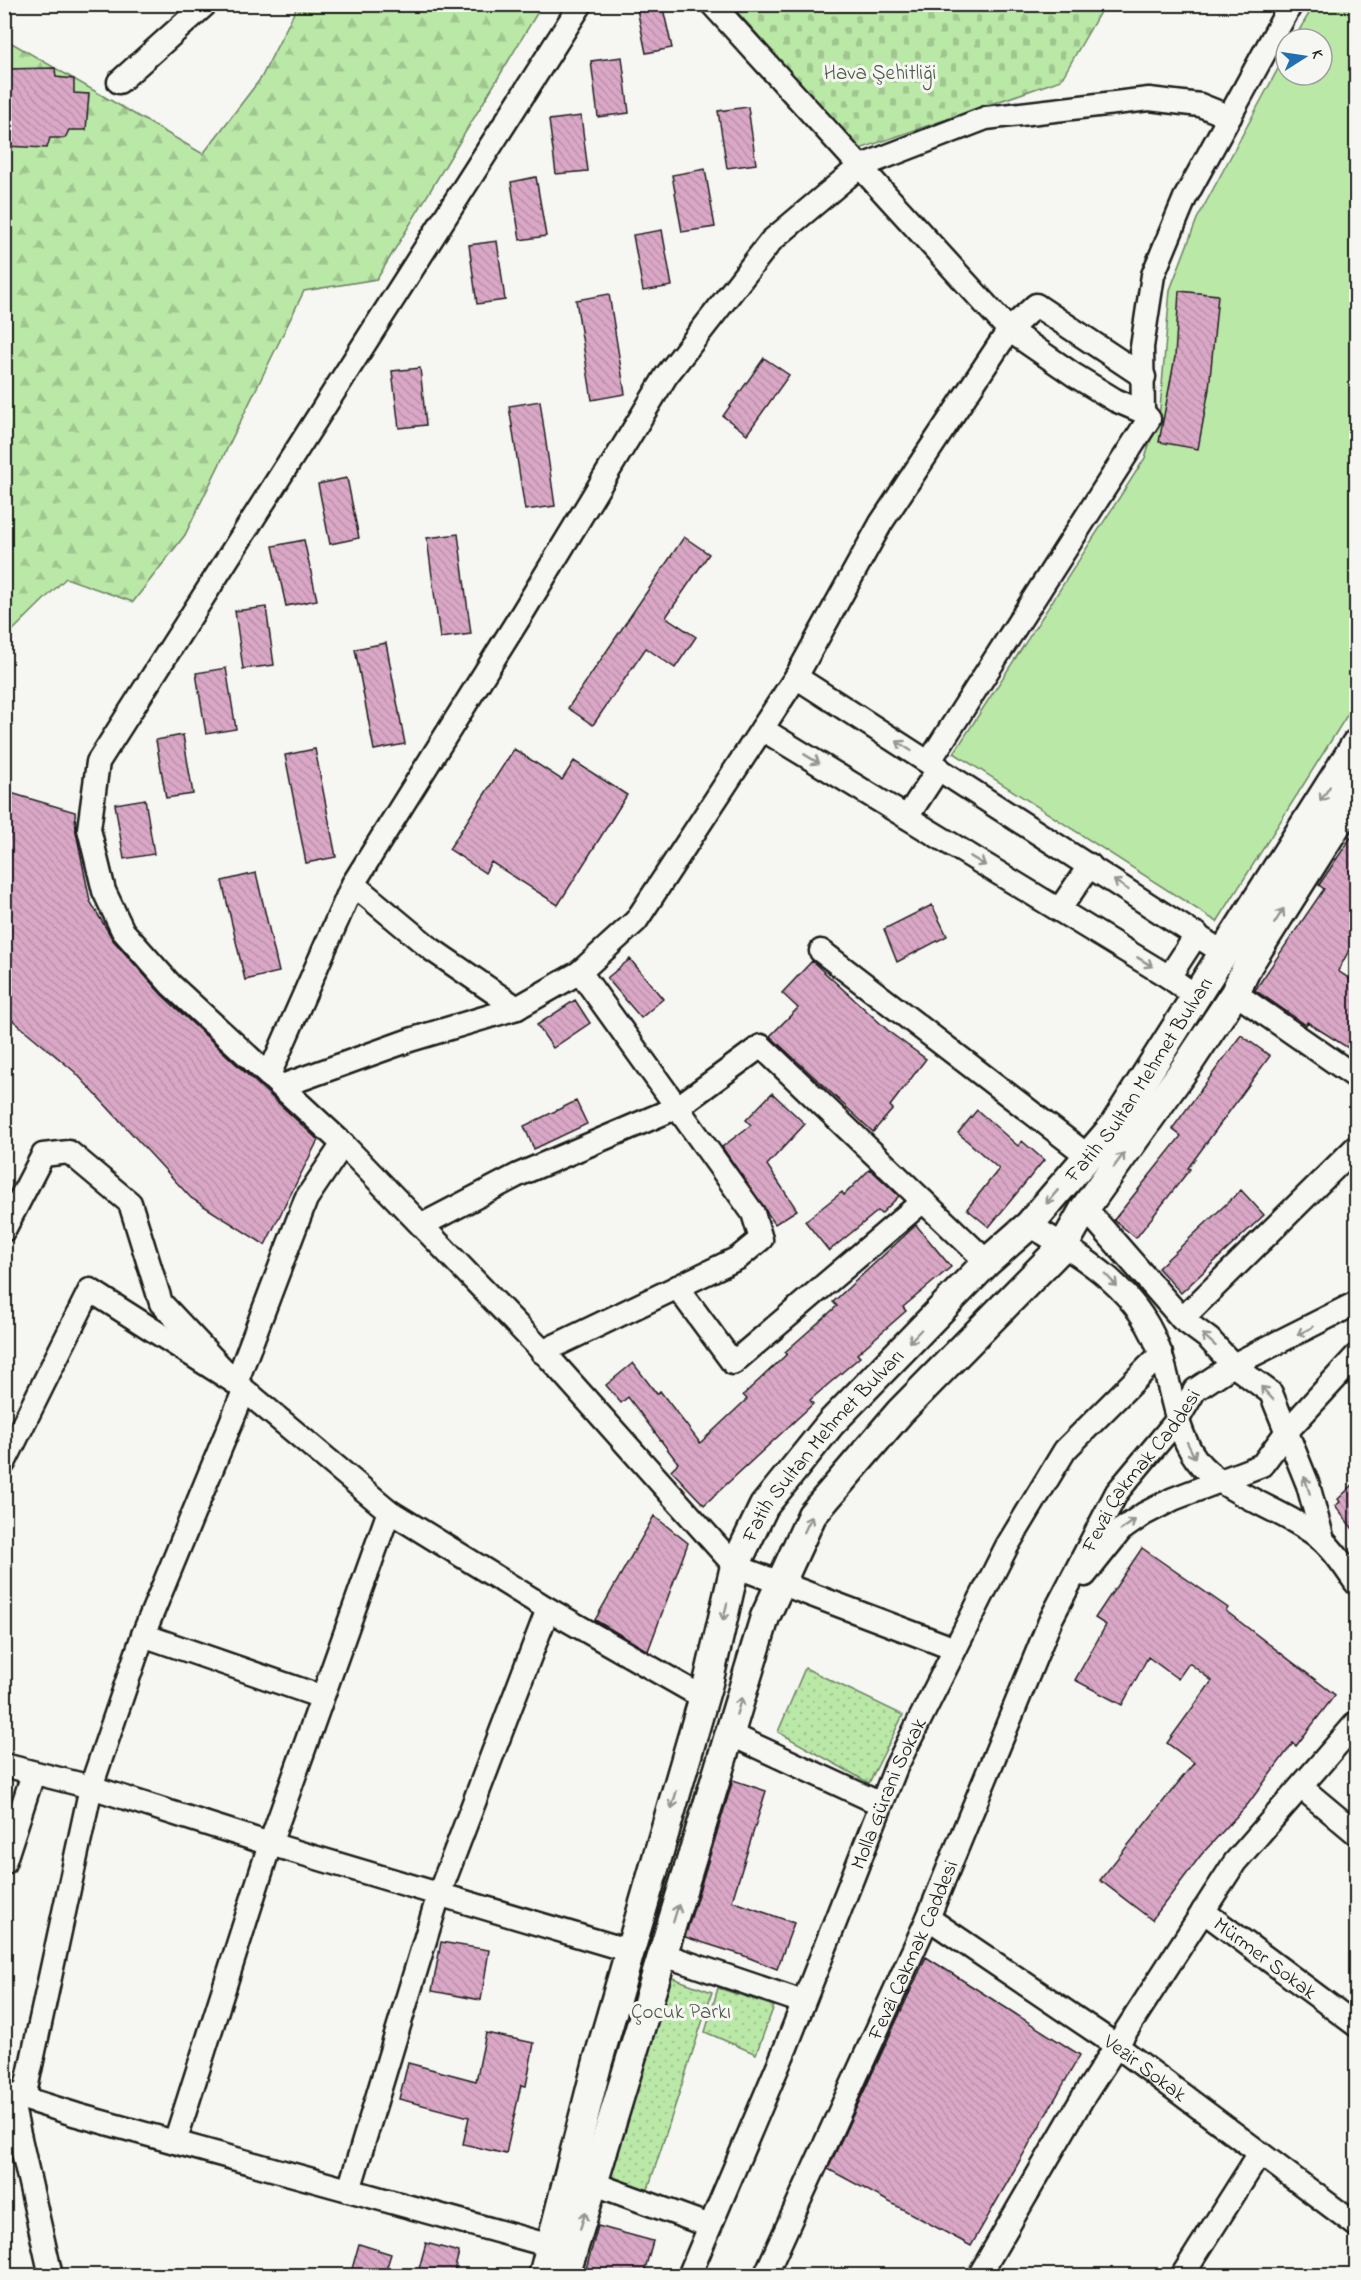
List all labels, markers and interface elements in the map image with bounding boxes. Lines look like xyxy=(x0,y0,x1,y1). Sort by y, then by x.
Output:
north arrow xyxy=(1274,27,1334,87)
text: K xyxy=(1304,48,1330,62)
park label: Hava Şehitliği xyxy=(824,59,936,91)
one-way arrow xyxy=(896,739,913,751)
one-way arrow xyxy=(803,754,820,766)
one-way arrow xyxy=(1319,785,1331,802)
one-way arrow xyxy=(969,855,986,867)
one-way arrow xyxy=(1113,879,1130,891)
one-way arrow xyxy=(1274,908,1286,925)
one-way arrow xyxy=(1136,957,1153,969)
street label: Fatih Sultan Mehmet Bulvarı xyxy=(1058,972,1221,1190)
one-way arrow xyxy=(1113,1153,1125,1169)
one-way arrow xyxy=(1046,1189,1059,1205)
one-way arrow xyxy=(1104,1272,1118,1287)
one-way arrow xyxy=(1297,1325,1314,1337)
one-way arrow xyxy=(908,1328,923,1343)
one-way arrow xyxy=(1202,1333,1217,1347)
street label: Fatih Sultan Mehmet Bulvarı xyxy=(735,1343,912,1549)
street label: Fevzi Çakmak Caddesi xyxy=(1075,1384,1209,1559)
one-way arrow xyxy=(1260,1385,1274,1400)
one-way arrow xyxy=(1186,1440,1197,1458)
one-way arrow xyxy=(1301,1476,1312,1495)
one-way arrow xyxy=(803,1516,815,1534)
one-way arrow xyxy=(1120,1519,1136,1531)
one-way arrow xyxy=(718,1602,730,1621)
one-way arrow xyxy=(734,1697,745,1716)
street label: Molla Gürani Sokak xyxy=(844,1712,936,1875)
one-way arrow xyxy=(668,1790,679,1809)
street label: Fevzi Çakmak Caddesi xyxy=(861,1856,967,2046)
one-way arrow xyxy=(671,1904,682,1923)
street label: Mürmer Sokak xyxy=(1206,1911,1323,2008)
park label: Çocuk Parkı xyxy=(631,1998,731,2028)
street label: Vezir Sokak xyxy=(1096,2027,1193,2111)
one-way arrow xyxy=(579,2211,590,2230)

